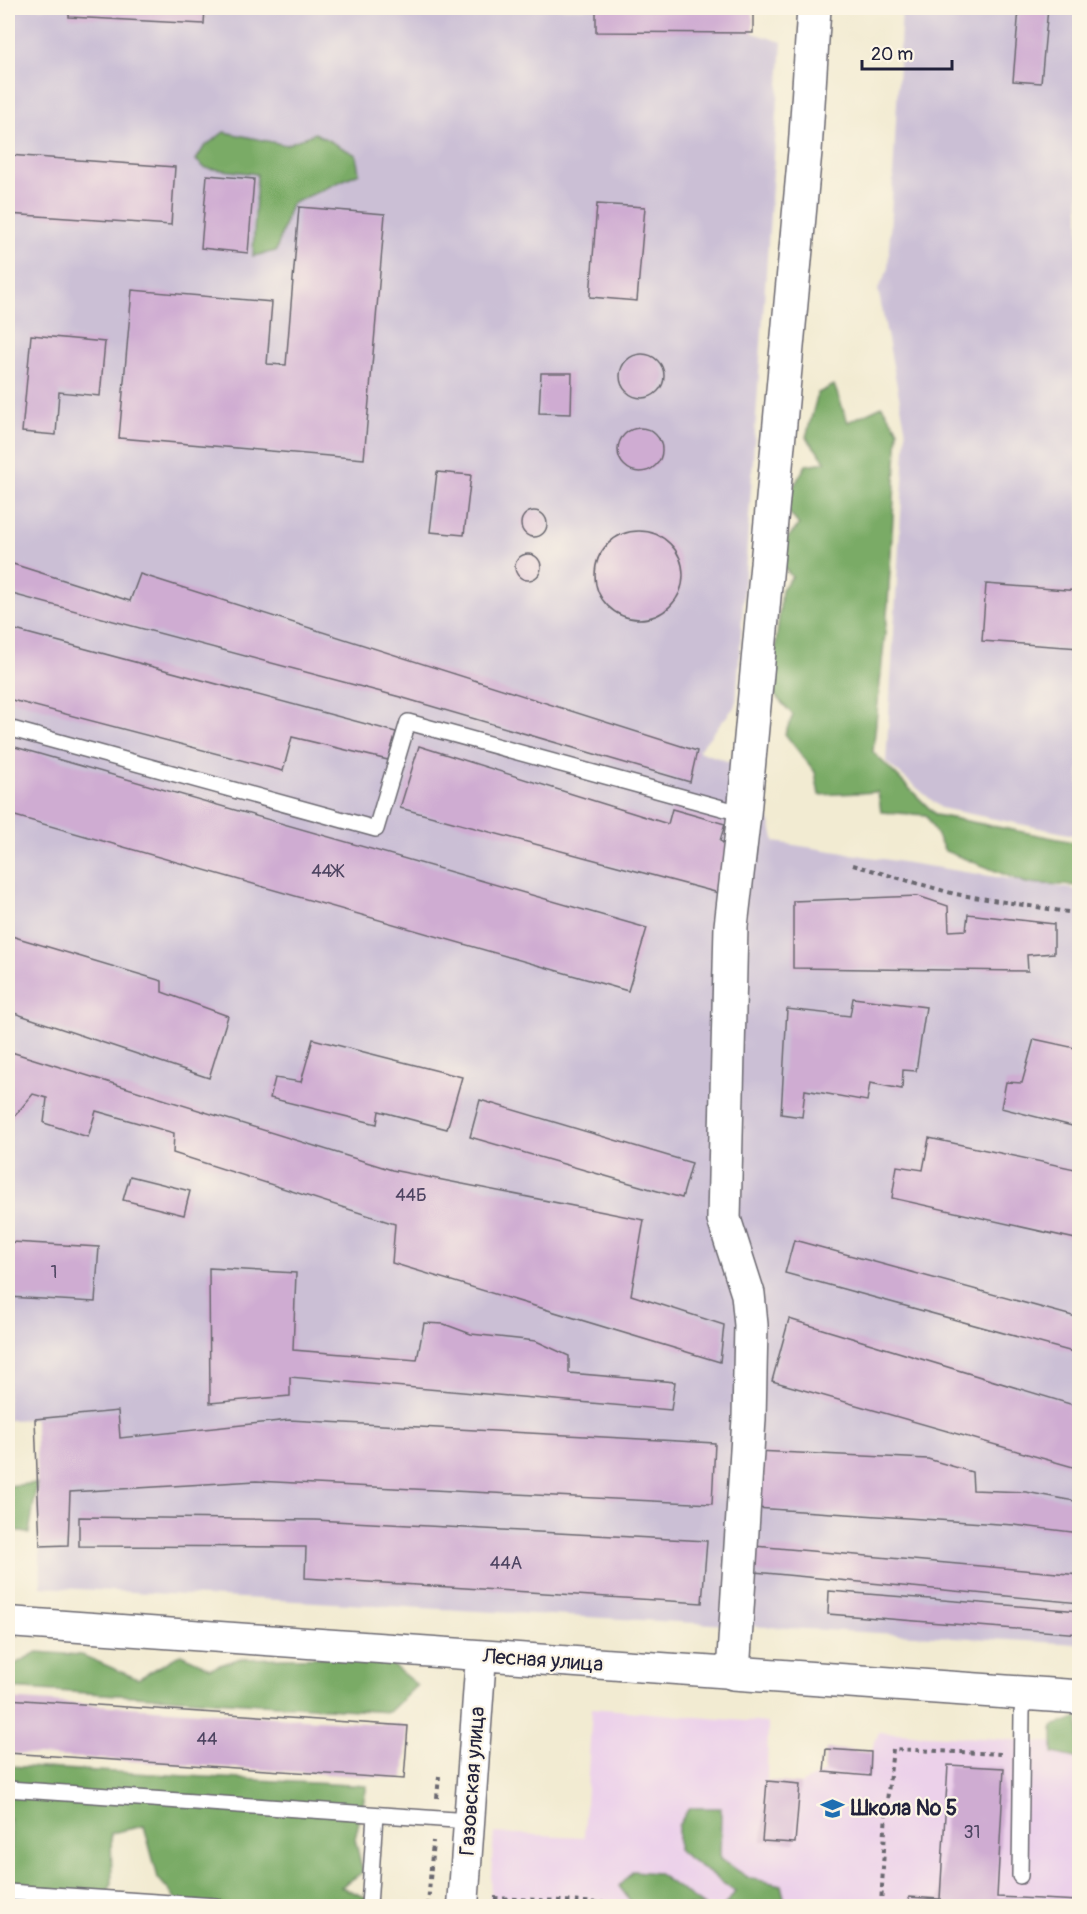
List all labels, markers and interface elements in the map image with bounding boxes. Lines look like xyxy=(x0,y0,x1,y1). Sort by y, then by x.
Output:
scale bar xyxy=(862,33,952,71)
text: 20 m xyxy=(871,43,913,66)
house number: 44Ж xyxy=(311,860,345,883)
house number: 44Б xyxy=(395,1184,427,1207)
house number: 1 xyxy=(50,1261,58,1284)
house number: 44А xyxy=(490,1552,523,1575)
street label: Лесная улица xyxy=(481,1643,604,1678)
street label: Газовская улица xyxy=(454,1706,491,1857)
house number: 44 xyxy=(197,1728,218,1751)
school or university icon: Школа № 5 xyxy=(820,1795,846,1821)
place label: Школа № 5 xyxy=(850,1795,957,1822)
house number: 31 xyxy=(963,1821,981,1844)

